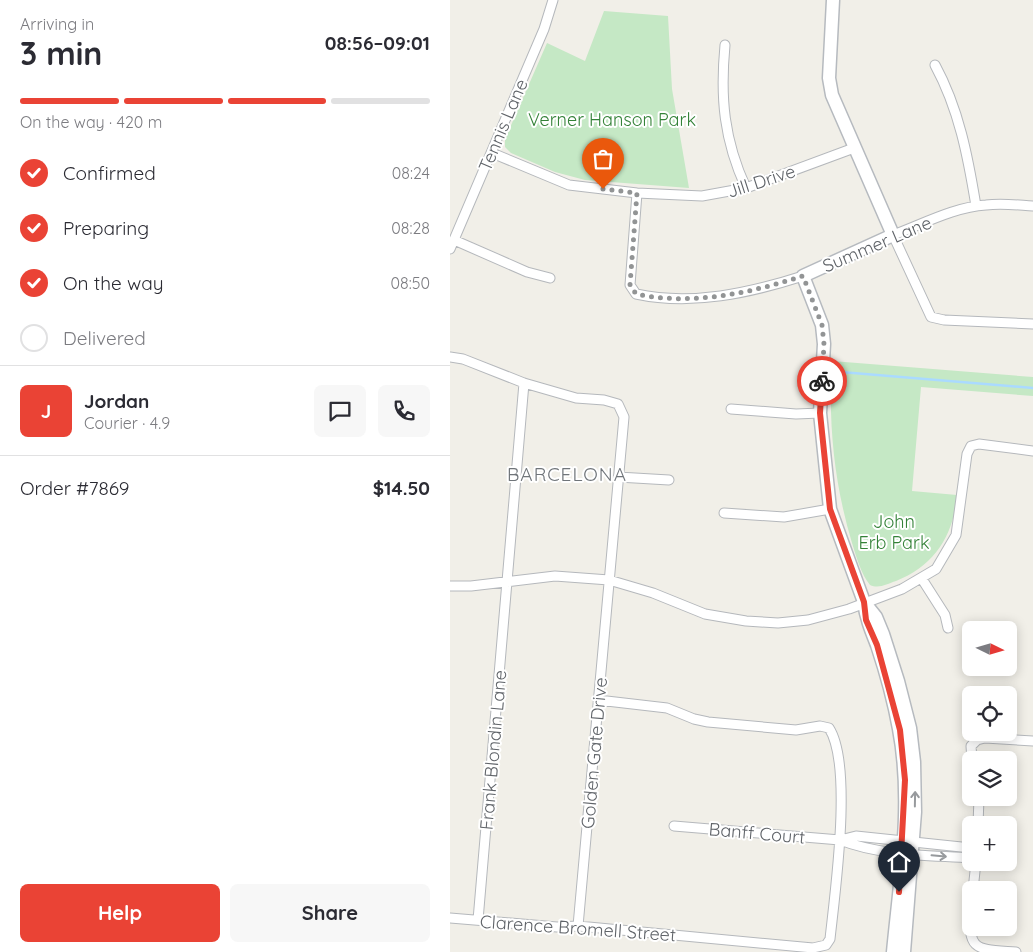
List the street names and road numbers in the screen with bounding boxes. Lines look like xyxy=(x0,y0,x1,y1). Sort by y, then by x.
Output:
street label: Tennis Lane xyxy=(473,75,533,175)
street label: Jill Drive xyxy=(724,159,798,203)
street label: Summer Lane xyxy=(819,211,935,277)
street label: Frank Blondin Lane xyxy=(475,669,511,831)
street label: Golden Gate Drive xyxy=(576,676,612,830)
street label: Banff Court xyxy=(708,817,806,849)
street label: Clarence Bromell Street xyxy=(479,910,677,946)

